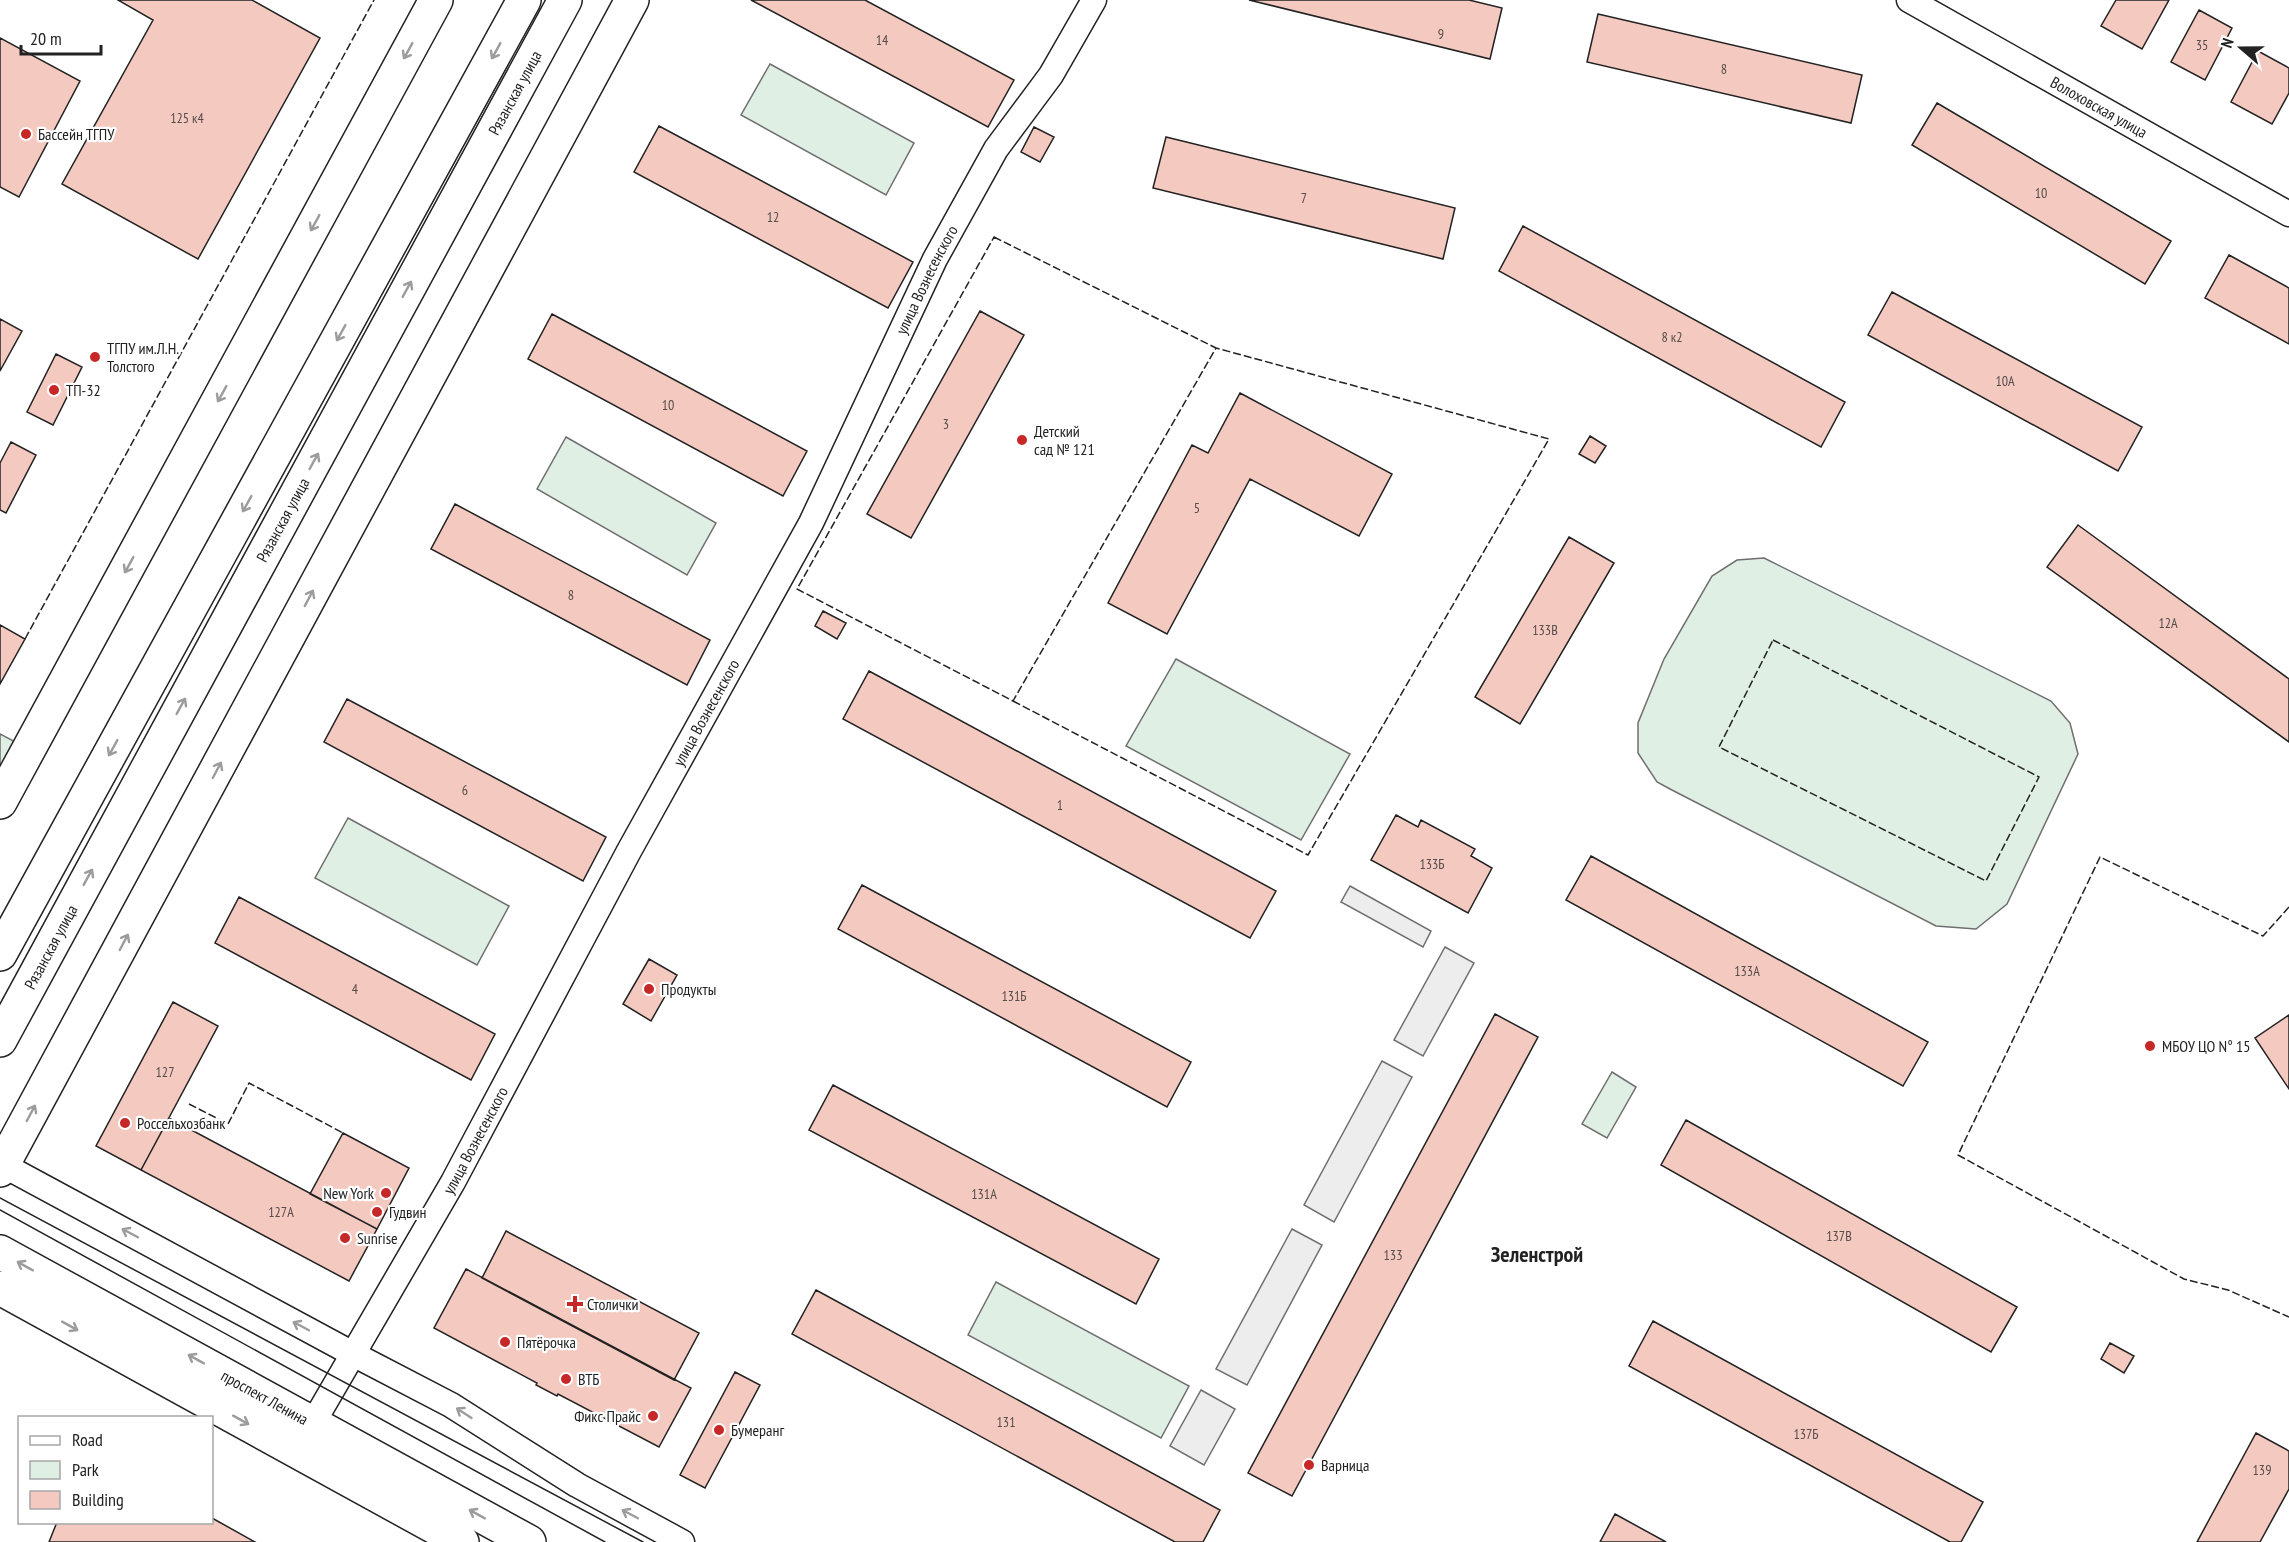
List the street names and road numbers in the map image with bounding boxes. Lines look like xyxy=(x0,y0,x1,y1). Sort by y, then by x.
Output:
street label: Рязанская улица xyxy=(484,47,546,138)
street label: Волоховская улица xyxy=(2047,72,2151,142)
street label: улица Вознесенского xyxy=(891,222,962,337)
street label: Рязанская улица xyxy=(252,474,314,565)
street label: улица Вознесенского xyxy=(668,656,743,769)
street label: Рязанская улица xyxy=(20,901,82,993)
street label: улица Вознесенского xyxy=(438,1083,512,1198)
street label: проспект Ленина xyxy=(218,1365,312,1429)

